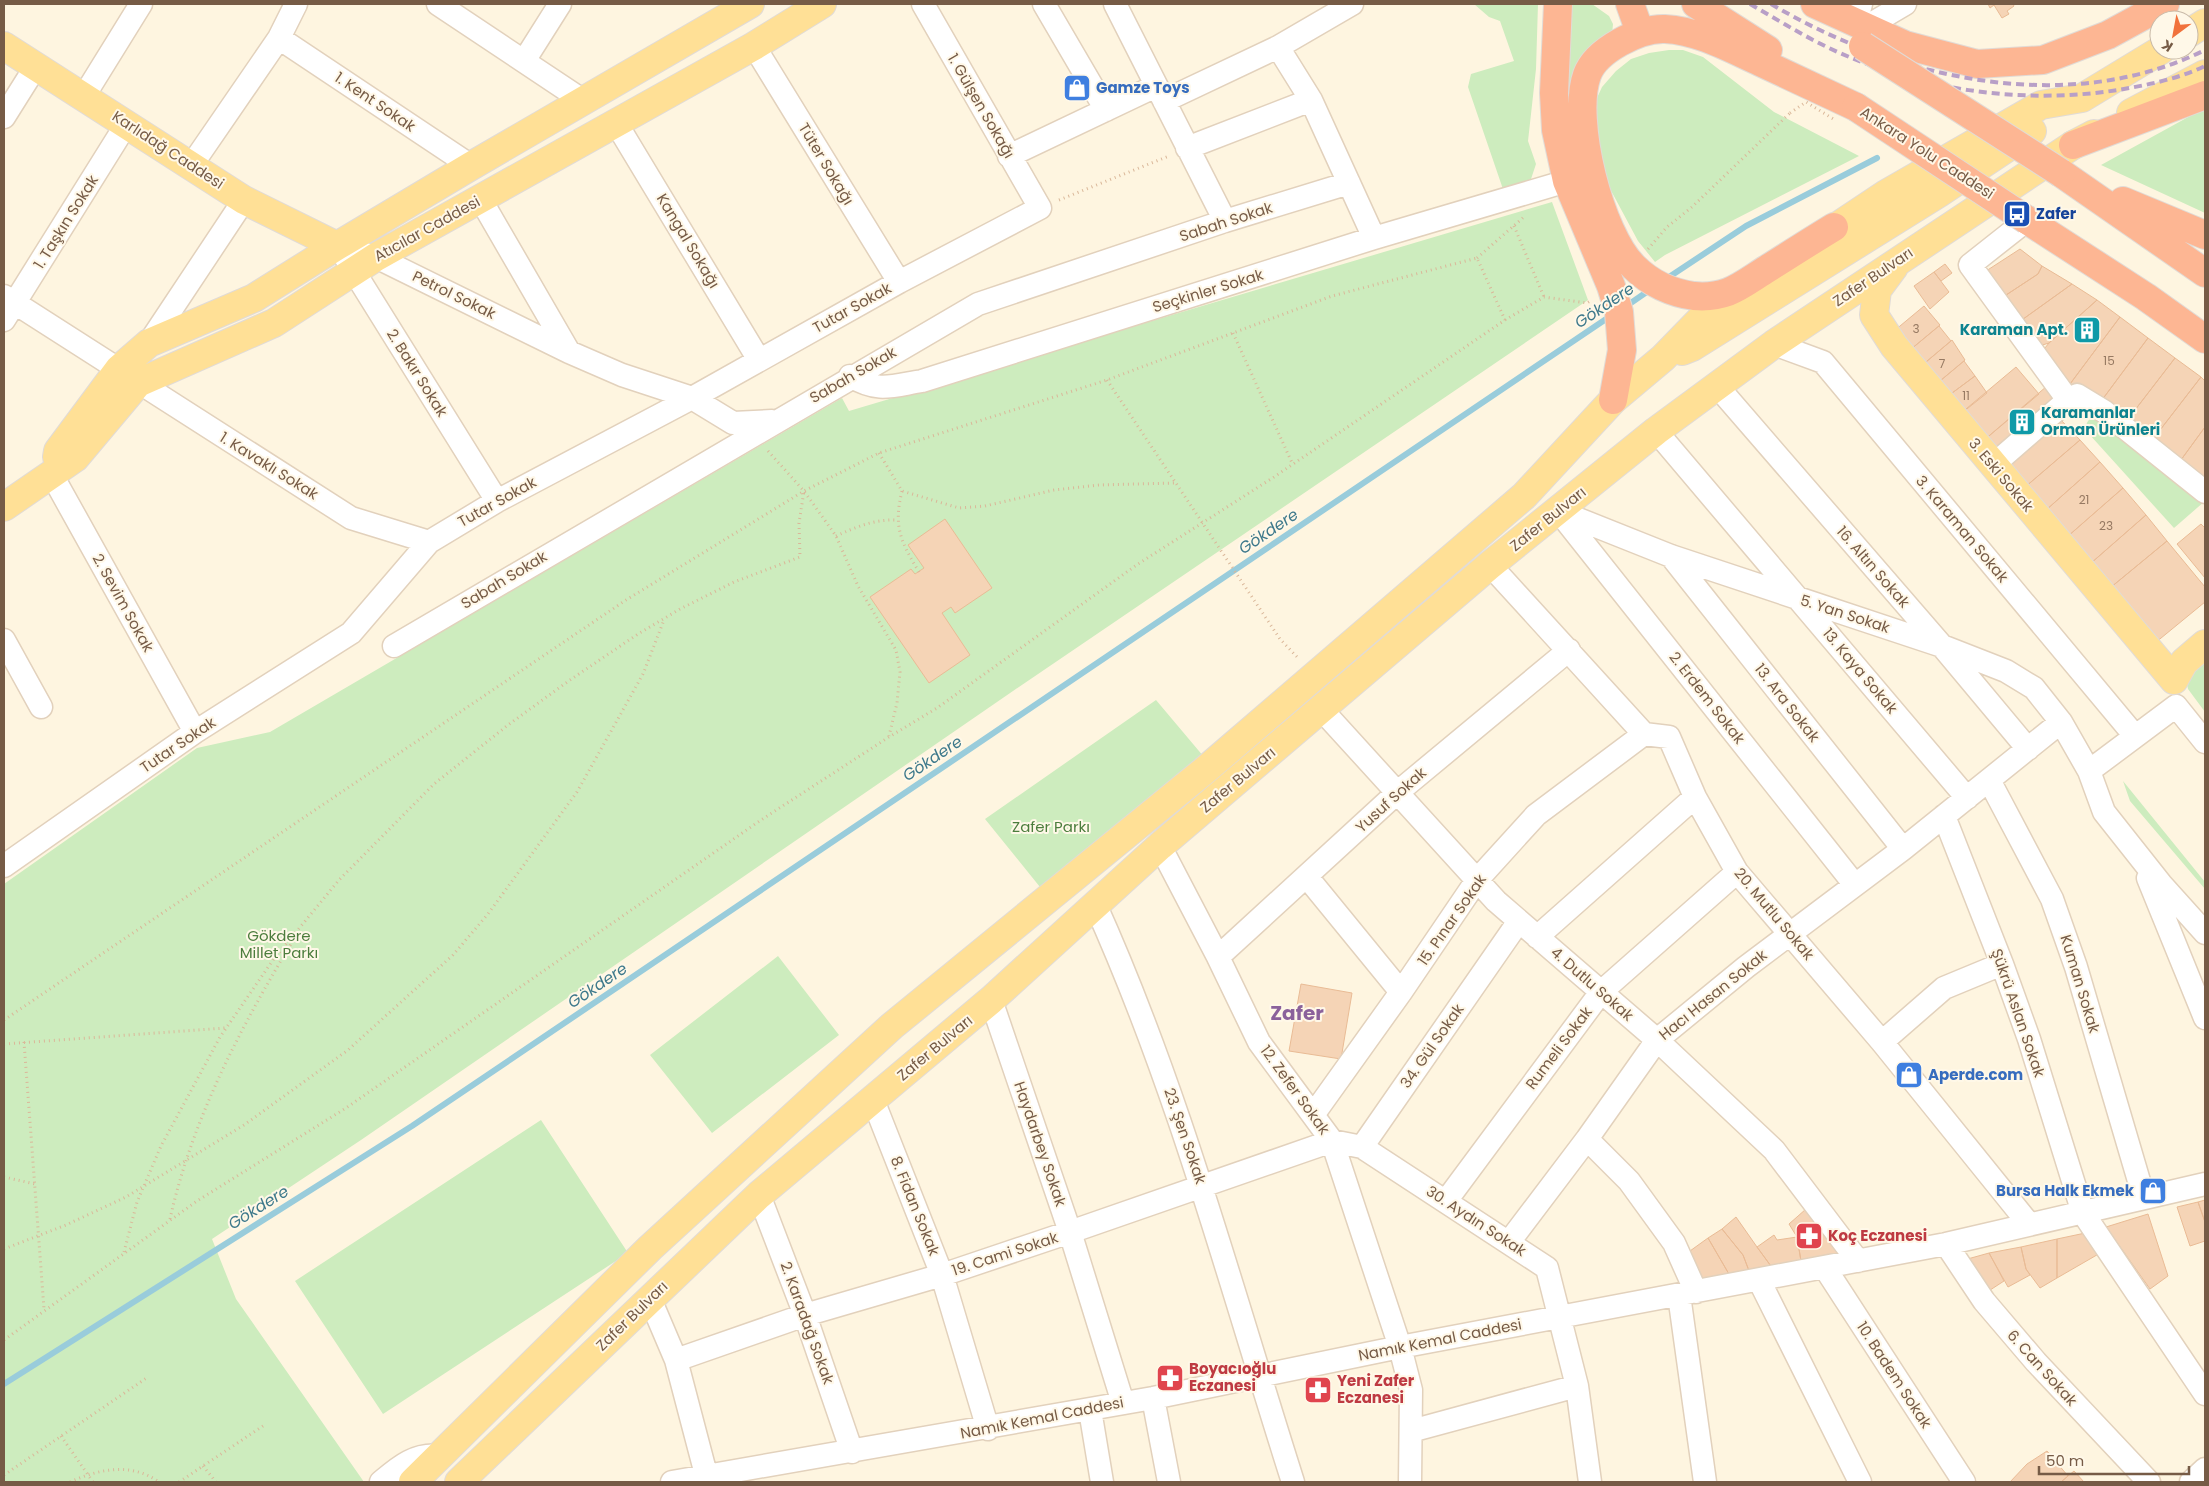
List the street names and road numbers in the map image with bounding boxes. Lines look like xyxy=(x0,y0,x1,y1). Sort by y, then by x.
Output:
street label: 1. Gülşen Sokağı xyxy=(943,50,1020,162)
street label: 1. Kent Sokak xyxy=(331,67,420,137)
street label: Ankara Yolu Caddesi xyxy=(1856,101,1998,204)
street label: Karlıdağ Caddesi xyxy=(108,106,228,194)
street label: Tüter Sokağı xyxy=(794,119,859,209)
street label: 1. Taşkın Sokak xyxy=(28,171,103,273)
street label: Kangal Sokağı xyxy=(652,190,725,292)
street label: Atıcılar Caddesi xyxy=(370,191,484,266)
street label: Sabah Sokak xyxy=(1177,196,1275,246)
street label: Zafer Bulvarı xyxy=(1829,242,1917,311)
street label: Seçkinler Sokak xyxy=(1150,264,1266,317)
street label: Petrol Sokak xyxy=(409,265,500,324)
street label: Tutar Sokak xyxy=(809,277,895,338)
street label: 2. Bakır Sokak xyxy=(382,325,453,421)
street label: Sabah Sokak xyxy=(806,341,900,408)
street label: 1. Kavaklı Sokak xyxy=(216,427,323,504)
street label: 3. Eski Sokak xyxy=(1964,433,2039,516)
street label: Tutar Sokak xyxy=(454,471,540,532)
street label: 3. Karaman Sokak xyxy=(1911,471,2014,587)
street label: Zafer Bulvarı xyxy=(1505,481,1590,556)
street label: 16. Altın Sokak xyxy=(1832,521,1915,612)
street label: Sabah Sokak xyxy=(457,545,551,614)
street label: 2. Sevim Sokak xyxy=(88,550,159,656)
street label: 5. Yan Sokak xyxy=(1798,589,1893,638)
street label: 13. Kaya Sokak xyxy=(1818,623,1903,718)
street label: 2. Erdem Sokak xyxy=(1665,647,1750,748)
street label: 13. Ara Sokak xyxy=(1750,659,1825,747)
street label: Tutar Sokak xyxy=(136,711,220,778)
street label: Zafer Bulvarı xyxy=(1196,742,1280,817)
street label: Yusuf Sokak xyxy=(1351,762,1431,837)
street label: 20. Mutlu Sokak xyxy=(1730,863,1819,964)
street label: 15. Pınar Sokak xyxy=(1412,870,1491,970)
street label: Kuman Sokak xyxy=(2056,932,2105,1036)
street label: 4. Dutlu Sokak xyxy=(1546,942,1638,1026)
street label: Hacı Hasan Sokak xyxy=(1654,944,1771,1045)
street label: Şükrü Aslan Sokak xyxy=(1987,946,2050,1080)
street label: 34. Gül Sokak xyxy=(1395,999,1469,1092)
street label: Rumeli Sokak xyxy=(1520,1002,1597,1093)
street label: Zafer Bulvarı xyxy=(893,1010,977,1085)
street label: 12. Zefer Sokak xyxy=(1256,1041,1335,1139)
street label: Haydarbey Sokak xyxy=(1009,1079,1072,1209)
street label: 23. Şen Sokak xyxy=(1159,1085,1212,1187)
street label: 8. Fidan Sokak xyxy=(886,1153,945,1259)
street label: 30. Aydın Sokak xyxy=(1422,1180,1531,1261)
street label: 19. Cami Sokak xyxy=(949,1226,1061,1281)
street label: 2. Karadağ Sokak xyxy=(776,1259,840,1387)
street label: Zafer Bulvarı xyxy=(591,1276,672,1355)
street label: Namık Kemal Caddesi xyxy=(1356,1313,1523,1366)
street label: 10. Badem Sokak xyxy=(1852,1317,1937,1433)
street label: 6. Can Sokak xyxy=(2002,1325,2082,1411)
street label: Namık Kemal Caddesi xyxy=(958,1391,1125,1444)

